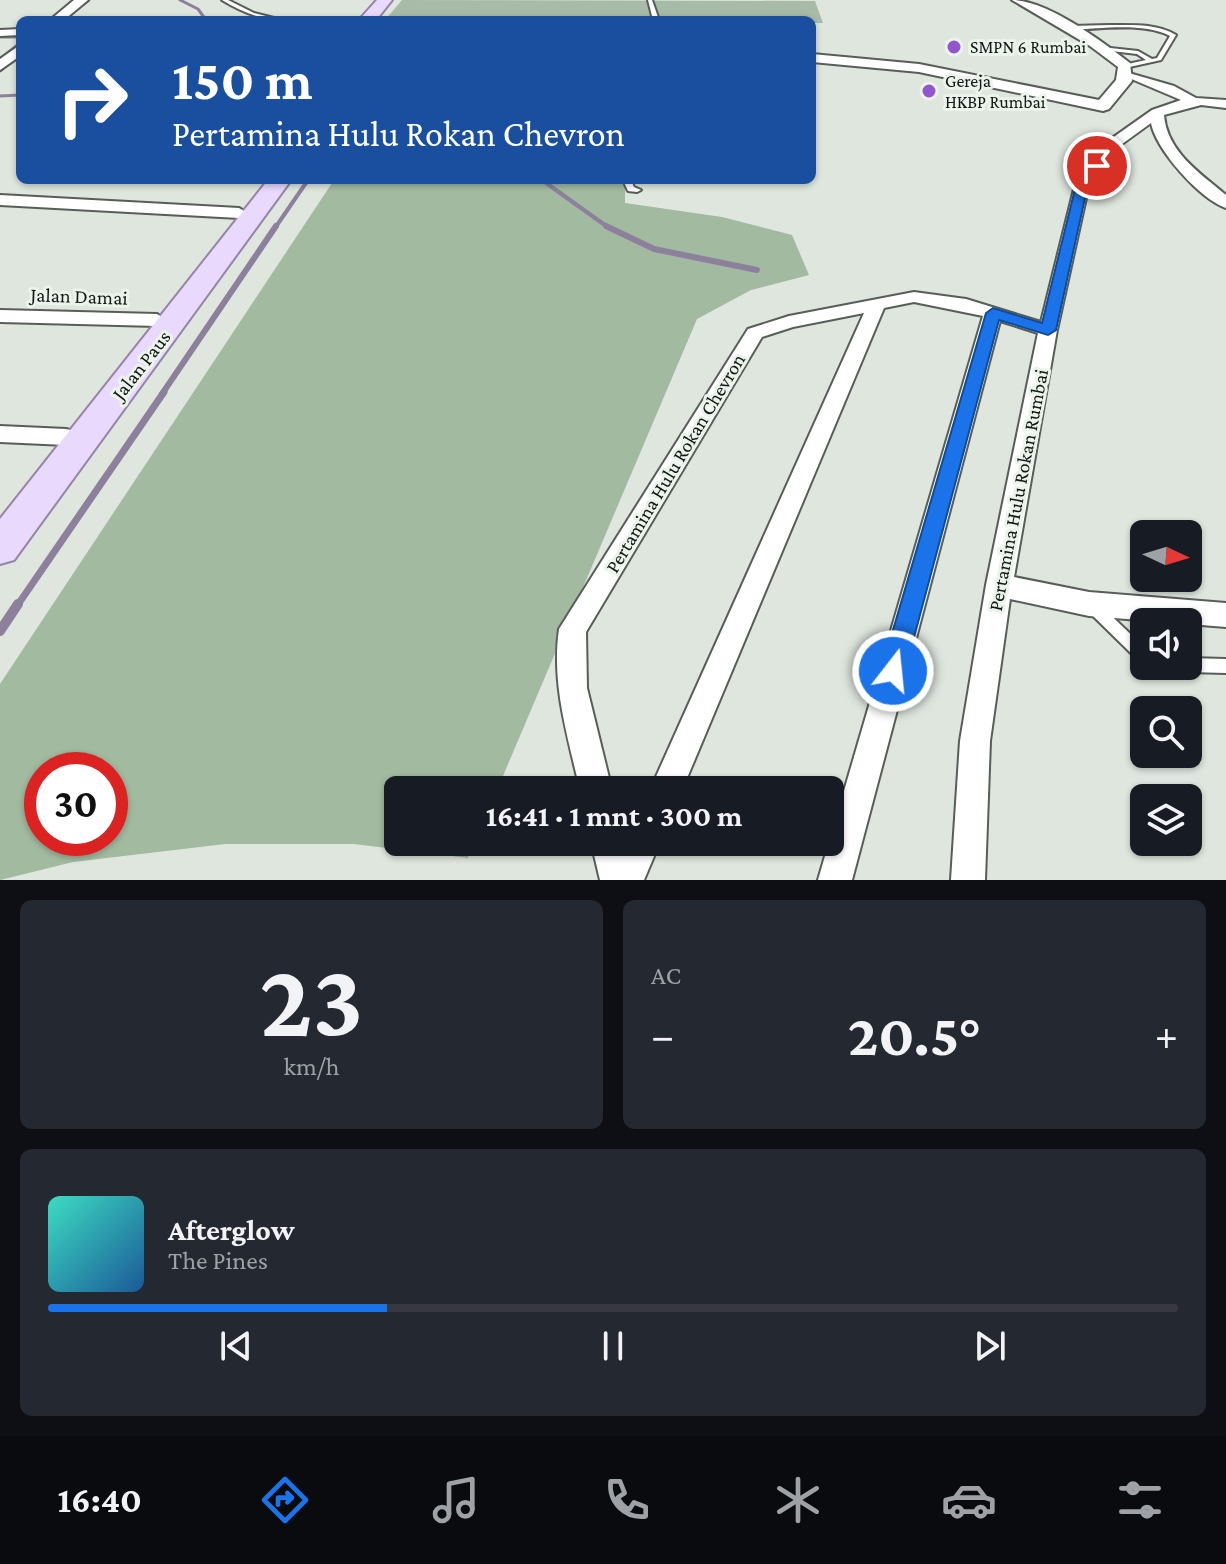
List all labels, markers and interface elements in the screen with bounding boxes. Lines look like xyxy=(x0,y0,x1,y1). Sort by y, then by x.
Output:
place label: SMPN 6 Rumbai xyxy=(970,37,1086,57)
marker: SMPN 6 Rumbai xyxy=(945,38,963,56)
icon: right xyxy=(40,48,144,152)
text: 150 m xyxy=(172,49,313,111)
place label: Gereja HKBP Rumbai xyxy=(945,71,1046,112)
marker: Gereja HKBP Rumbai xyxy=(920,82,938,100)
text: Pertamina Hulu Rokan Chevron xyxy=(172,114,625,154)
pin xyxy=(1063,132,1131,200)
icon: arrive xyxy=(1075,144,1119,188)
street label: Jalan Damai xyxy=(28,283,128,310)
street label: Jalan Paus xyxy=(106,326,176,406)
street label: Pertamina Hulu Rokan Chevron xyxy=(601,349,749,576)
street label: Pertamina Hulu Rokan Rumbai xyxy=(984,367,1052,613)
north arrow xyxy=(1130,520,1202,592)
map controls xyxy=(1130,520,1202,856)
button: sound xyxy=(1130,608,1202,680)
position arrow xyxy=(851,629,935,713)
button: search xyxy=(1130,696,1202,768)
speed limit sign: 30 xyxy=(24,752,128,856)
button: layers xyxy=(1130,784,1202,856)
text: 16:41 · 1 mnt · 300 m xyxy=(486,799,742,832)
text: 23 xyxy=(260,942,363,1057)
text: AC xyxy=(651,961,681,990)
text: 20.5° xyxy=(848,1001,981,1068)
text: − xyxy=(651,1011,674,1059)
text: + xyxy=(1155,1011,1178,1059)
text: km/h xyxy=(283,1052,340,1081)
text: Afterglow xyxy=(168,1213,295,1246)
text: The Pines xyxy=(168,1246,268,1275)
icon: previous xyxy=(214,1324,258,1368)
icon: pause xyxy=(591,1324,635,1368)
icon: next xyxy=(968,1324,1012,1368)
icon: directions xyxy=(257,1472,313,1528)
icon: music xyxy=(428,1472,484,1528)
icon: phone xyxy=(599,1472,655,1528)
icon: climate xyxy=(770,1472,826,1528)
icon: car xyxy=(941,1472,997,1528)
icon: filters xyxy=(1112,1472,1168,1528)
text: 16:40 xyxy=(58,1480,142,1520)

